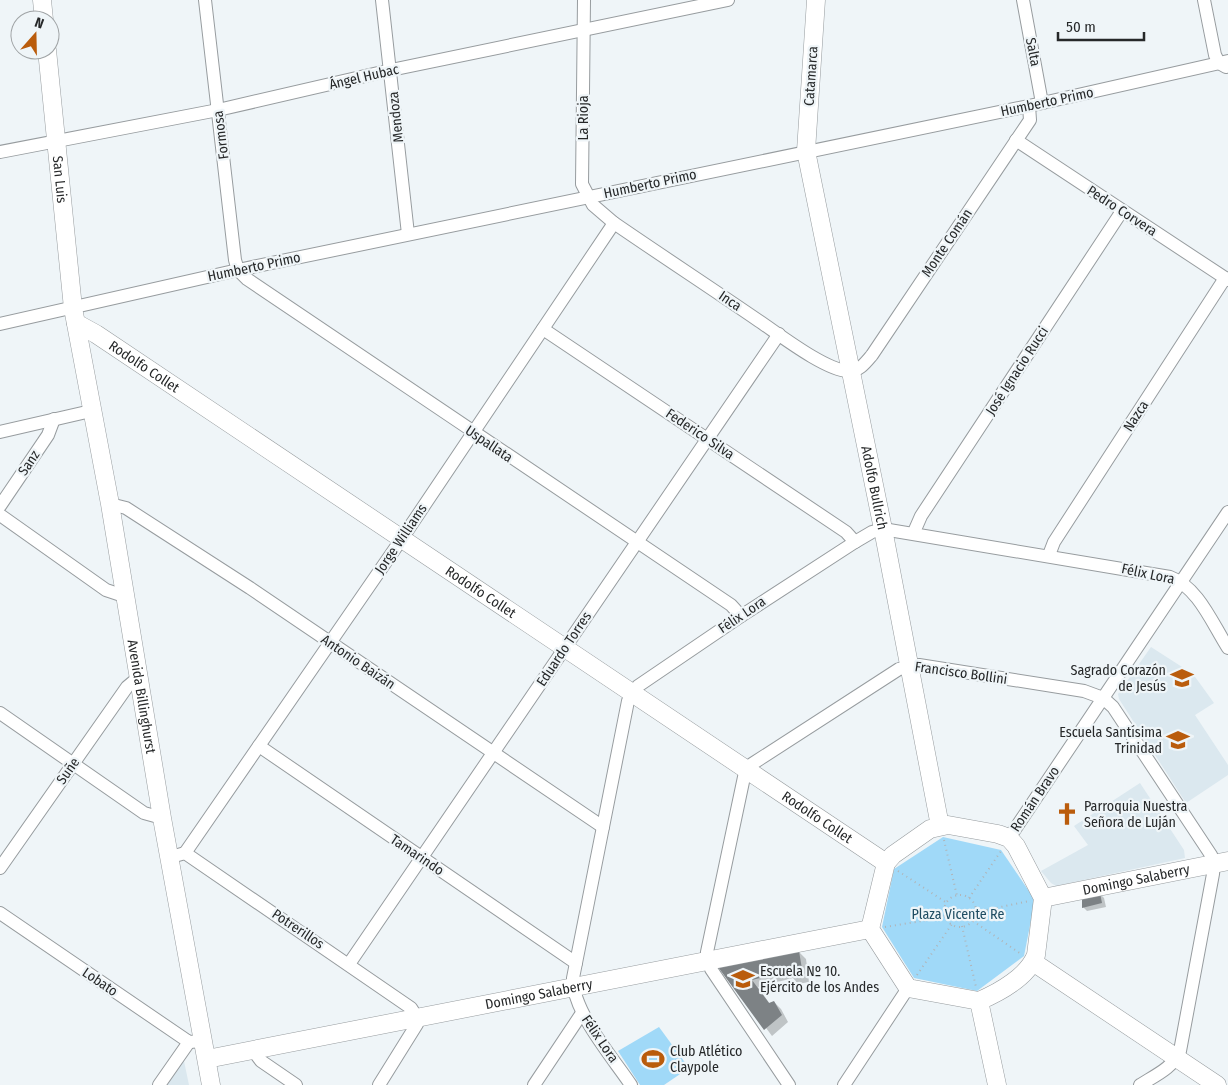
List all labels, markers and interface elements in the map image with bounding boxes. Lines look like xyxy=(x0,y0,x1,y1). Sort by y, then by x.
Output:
north arrow xyxy=(10,10,60,60)
scale bar xyxy=(1058,10,1144,42)
text: N xyxy=(32,14,46,33)
text: 50 m xyxy=(1066,18,1096,36)
street label: Salta xyxy=(1022,36,1044,68)
street label: Catamarca xyxy=(800,45,822,107)
street label: Ángel Hubac xyxy=(327,60,400,93)
street label: Humberto Primo xyxy=(999,84,1095,120)
street label: Mendoza xyxy=(385,90,407,143)
street label: La Rioja xyxy=(575,95,592,141)
street label: Formosa xyxy=(210,110,232,160)
street label: San Luis xyxy=(49,155,71,204)
street label: Humberto Primo xyxy=(602,166,698,202)
street label: Pedro Corvera xyxy=(1084,182,1160,240)
street label: Monte Comán xyxy=(918,206,976,280)
street label: Humberto Primo xyxy=(206,249,302,285)
street label: Inca xyxy=(715,287,745,315)
street label: José Ignacio Rucci xyxy=(982,324,1052,418)
street label: Rodolfo Collet xyxy=(106,337,183,396)
street label: Nazca xyxy=(1120,397,1152,435)
street label: Federico Silva xyxy=(663,405,737,463)
street label: Uspallata xyxy=(462,422,516,466)
street label: Adolfo Bullrich xyxy=(858,444,891,531)
street label: Sanz xyxy=(14,447,44,479)
street label: Jorge Williams xyxy=(371,501,431,577)
street label: Félix Lora xyxy=(1120,560,1176,588)
street label: Rodolfo Collet xyxy=(442,562,520,622)
street label: Félix Lora xyxy=(715,593,769,637)
street label: Eduardo Torres xyxy=(533,609,595,689)
street label: Antonio Baizán xyxy=(318,631,398,693)
street label: Avenida Billinghurst xyxy=(124,638,160,755)
street label: Francisco Bollini xyxy=(914,658,1008,688)
place label: Sagrado Corazón de Jesús xyxy=(1071,662,1166,695)
school or university icon: Sagrado Corazón de Jesús xyxy=(1169,665,1195,691)
place label: Escuela Santísima Trinidad xyxy=(1059,724,1162,757)
school or university icon: Escuela Santísima Trinidad xyxy=(1165,727,1191,753)
street label: Suñe xyxy=(53,754,83,788)
street label: Román Bravo xyxy=(1007,763,1063,835)
street label: Rodolfo Collet xyxy=(779,787,856,847)
place label: Parroquia Nuestra Señora de Luján xyxy=(1084,798,1187,831)
church icon: Parroquia Nuestra Señora de Luján xyxy=(1054,801,1080,827)
street label: Tamarindo xyxy=(387,831,447,879)
street label: Domingo Salaberry xyxy=(1081,860,1192,898)
street label: Potrerillos xyxy=(269,905,327,953)
park label: Plaza Vicente Re xyxy=(912,906,1004,923)
place label: Escuela Nº 10. Ejército de los Andes xyxy=(760,963,879,996)
street label: Lobato xyxy=(79,964,121,1000)
school or university icon: Escuela Nº 10. Ejército de los Andes xyxy=(730,966,756,992)
street label: Domingo Salaberry xyxy=(484,975,594,1013)
street label: Félix Lora xyxy=(578,1012,622,1066)
place label: Club Atlético Claypole xyxy=(670,1043,742,1076)
sports icon: Club Atlético Claypole xyxy=(640,1046,666,1072)

